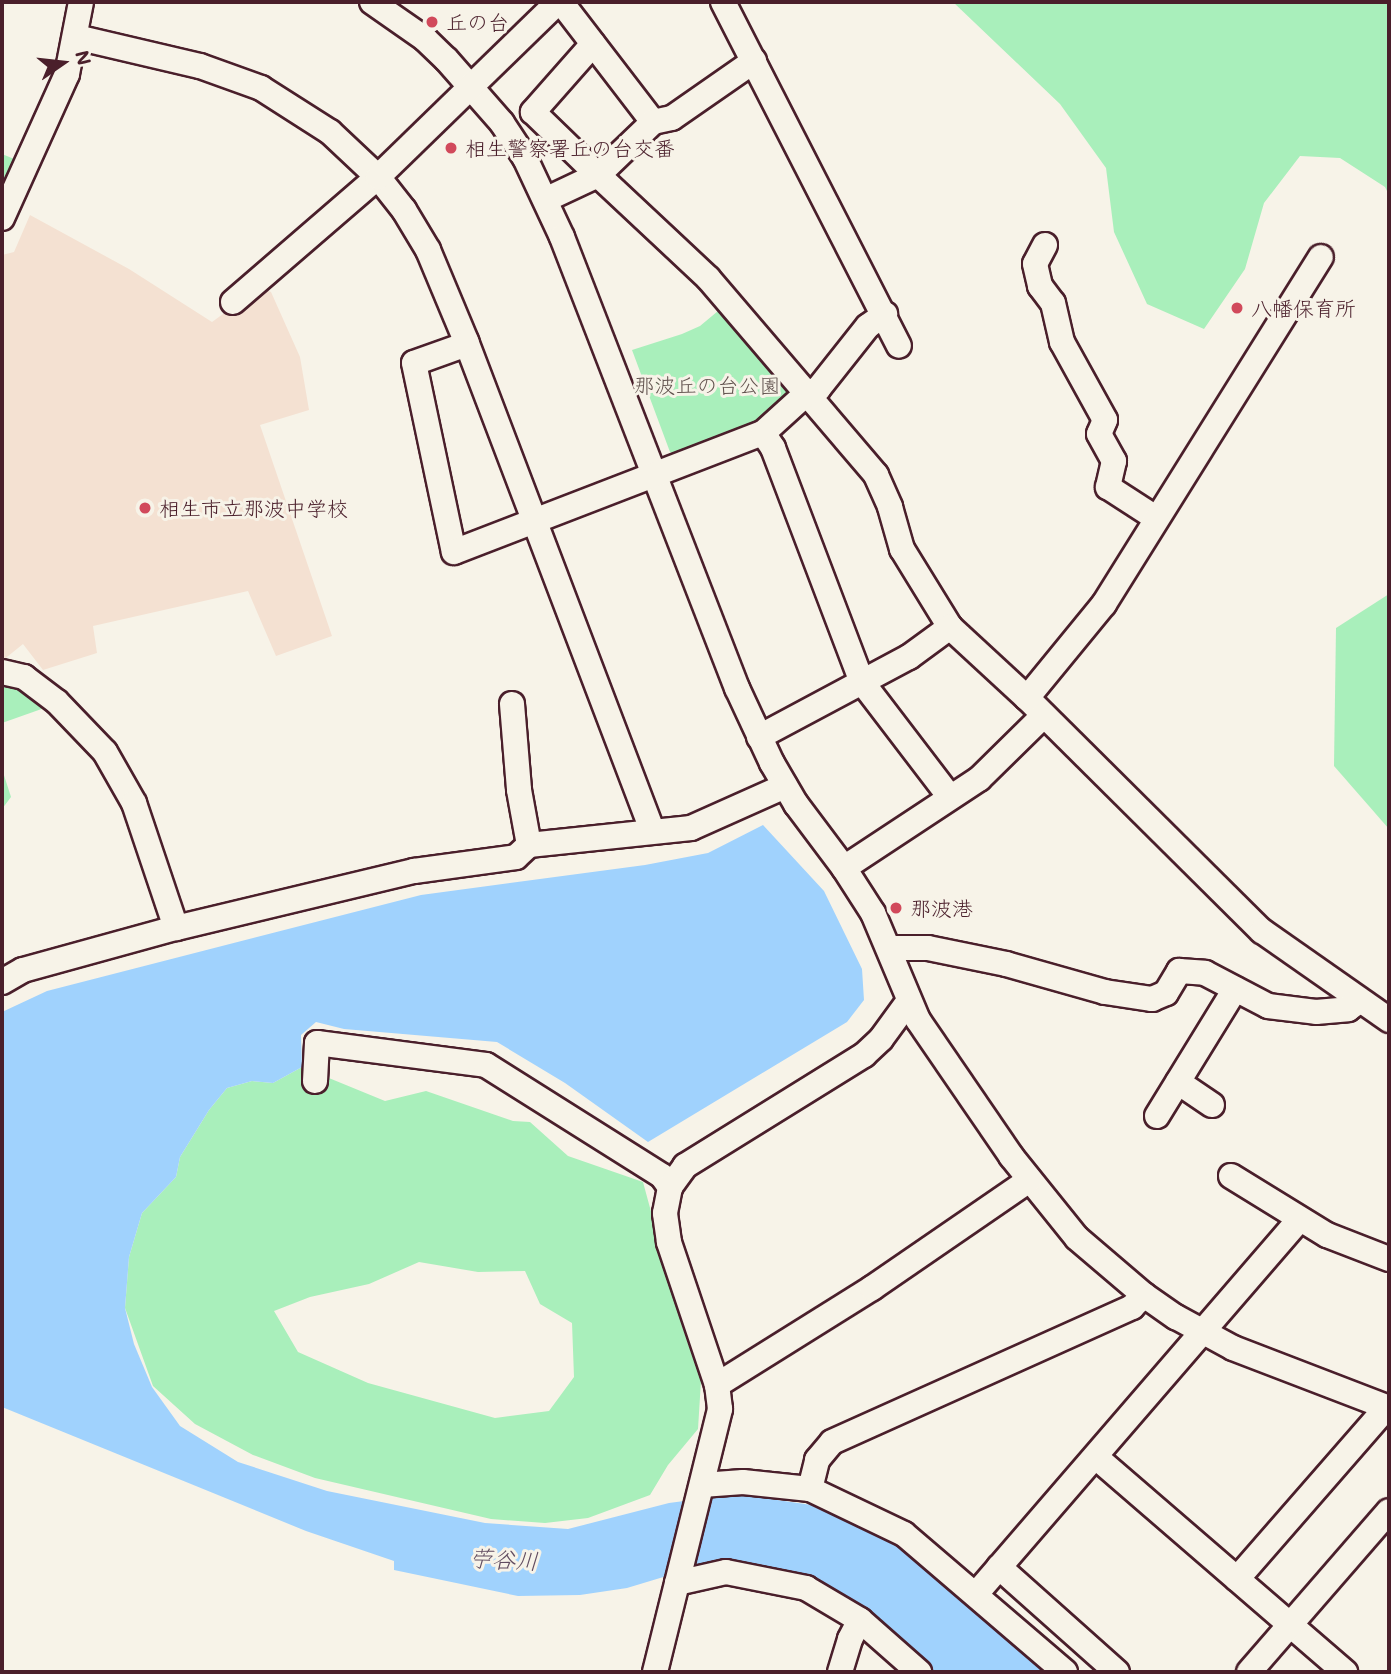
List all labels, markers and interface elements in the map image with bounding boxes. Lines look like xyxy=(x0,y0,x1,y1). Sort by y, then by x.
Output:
place label: 丘の台 xyxy=(446,9,509,35)
marker: 丘の台 xyxy=(424,14,440,30)
north arrow xyxy=(28,28,98,98)
text: N xyxy=(70,48,98,68)
place label: 相生警察署丘の台交番 xyxy=(465,135,675,161)
marker: 相生警察署丘の台交番 xyxy=(443,140,459,156)
place label: 八幡保育所 xyxy=(1251,295,1356,321)
marker: 八幡保育所 xyxy=(1229,300,1245,316)
park label: 那波丘の台公園 xyxy=(634,372,780,398)
place label: 相生市立那波中学校 xyxy=(159,495,348,521)
marker: 相生市立那波中学校 xyxy=(137,500,153,516)
place label: 那波港 xyxy=(910,895,973,921)
marker: 那波港 xyxy=(888,900,904,916)
water label: 苧谷川 xyxy=(469,1543,539,1575)

